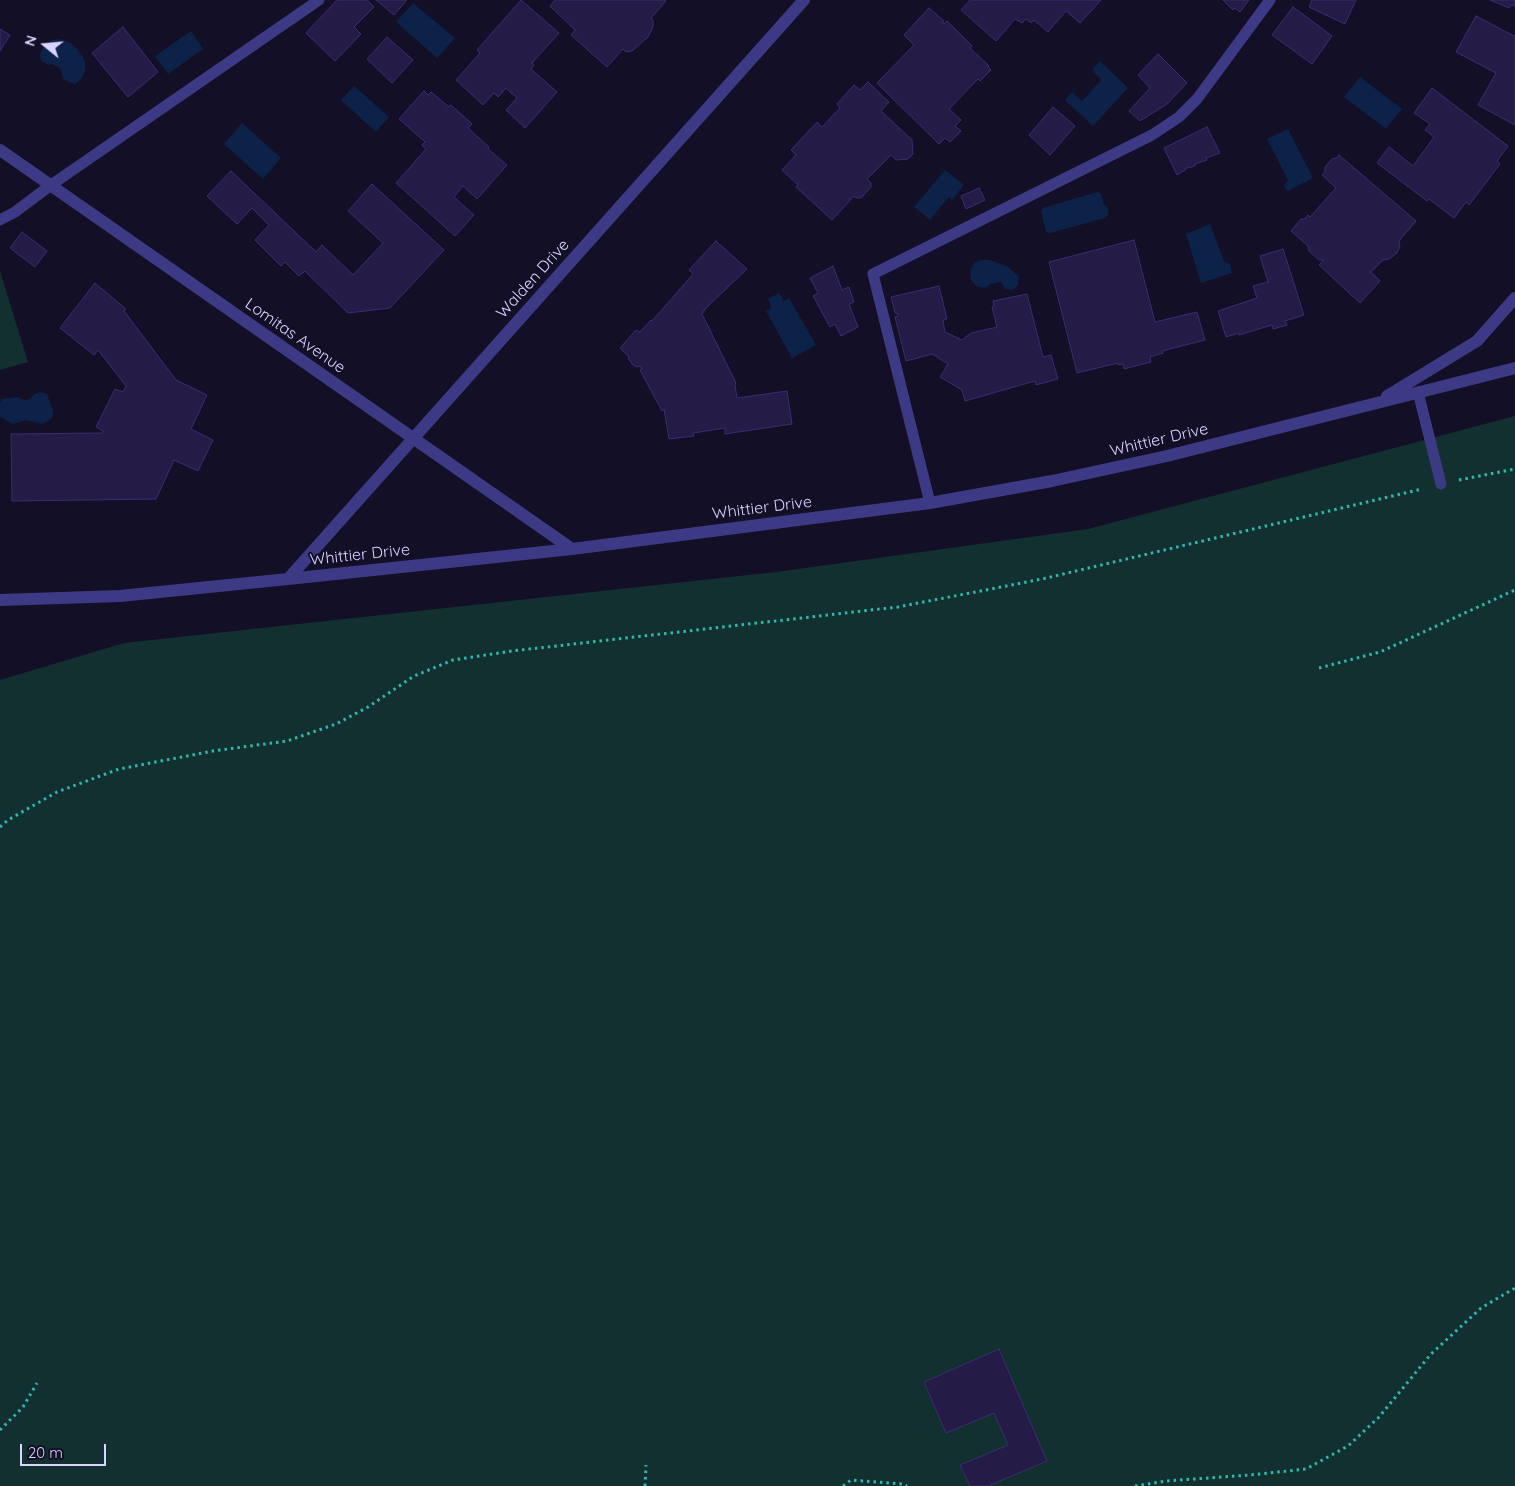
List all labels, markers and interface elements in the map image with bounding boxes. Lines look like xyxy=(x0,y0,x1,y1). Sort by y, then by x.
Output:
north arrow xyxy=(20,20,70,70)
text: N xyxy=(21,33,41,48)
street label: Walden Drive xyxy=(493,236,573,322)
street label: Lomitas Avenue xyxy=(241,294,349,378)
street label: Whittier Drive xyxy=(1108,419,1210,461)
street label: Whittier Drive xyxy=(711,492,813,524)
street label: Whittier Drive xyxy=(309,540,411,570)
scale bar xyxy=(22,1434,109,1466)
text: 20 m xyxy=(28,1443,63,1462)

